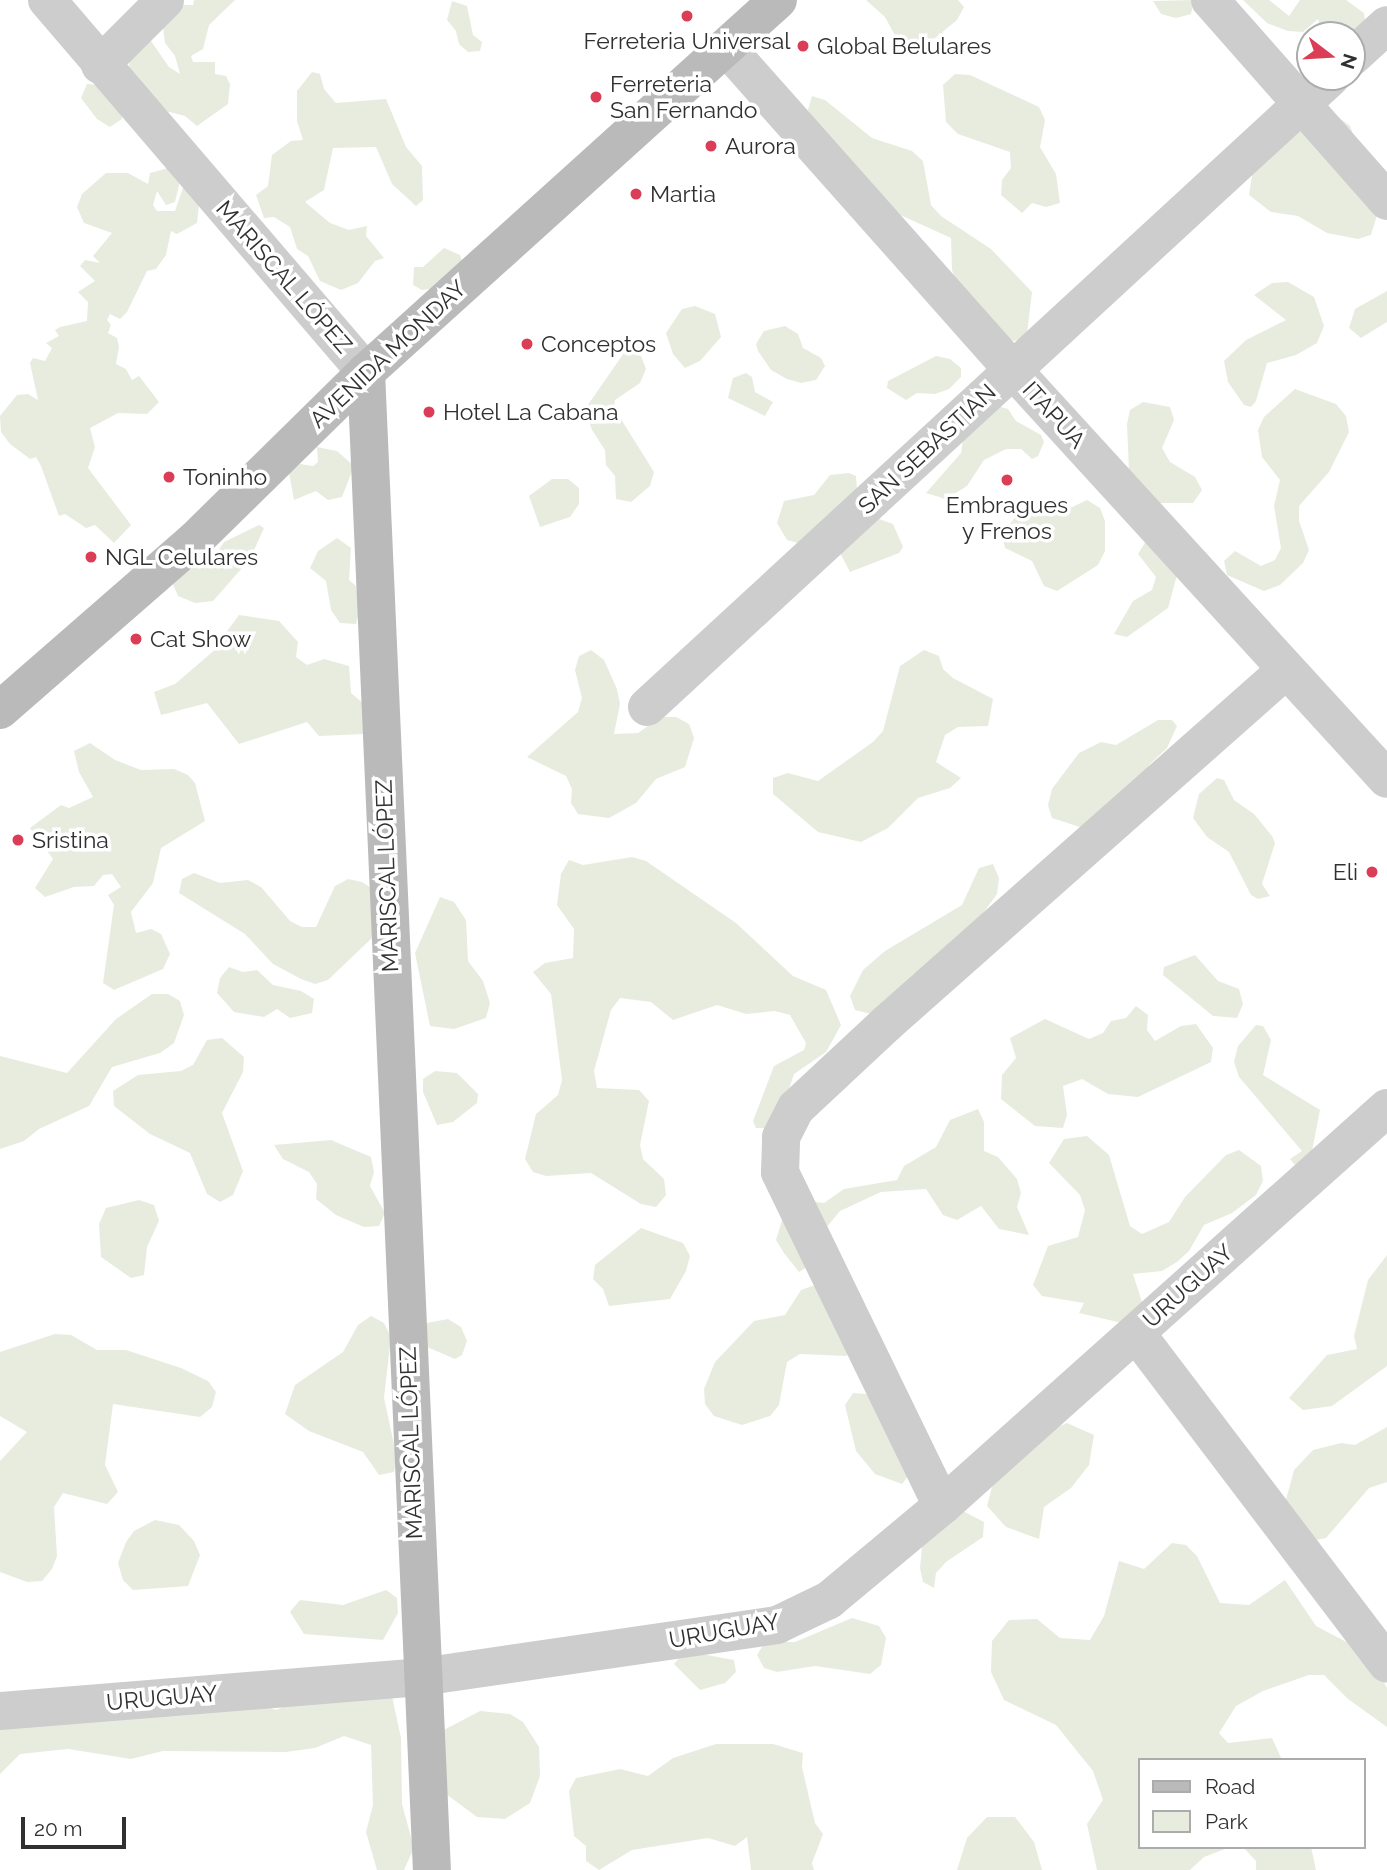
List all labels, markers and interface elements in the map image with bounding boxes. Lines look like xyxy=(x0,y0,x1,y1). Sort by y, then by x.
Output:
marker: Ferreteria Universal xyxy=(679,8,695,24)
north arrow xyxy=(1296,21,1366,91)
place label: Ferreteria Universal xyxy=(584,27,790,55)
place label: Global Belulares xyxy=(817,32,992,60)
marker: Global Belulares xyxy=(795,38,811,54)
text: N xyxy=(1337,51,1362,72)
place label: Ferreteria San Fernando xyxy=(610,70,757,124)
marker: Ferreteria San Fernando xyxy=(588,89,604,105)
place label: Aurora xyxy=(725,132,796,160)
marker: Aurora xyxy=(703,138,719,154)
place label: Martia xyxy=(650,180,716,208)
marker: Martia xyxy=(628,186,644,202)
street label: MARISCAL LÓPEZ xyxy=(210,195,358,359)
street label: AVENIDA MONDAY xyxy=(304,274,472,434)
place label: Conceptos xyxy=(541,330,656,358)
marker: Conceptos xyxy=(519,336,535,352)
street label: ITAPUA xyxy=(1017,376,1091,454)
street label: SAN SEBASTIAN xyxy=(852,378,1002,520)
place label: Hotel La Cabana xyxy=(443,398,619,426)
marker: Hotel La Cabana xyxy=(421,404,437,420)
place label: Toninho xyxy=(183,463,267,491)
marker: Toninho xyxy=(161,469,177,485)
marker: Embragues y Frenos xyxy=(999,472,1015,488)
place label: Embragues y Frenos xyxy=(946,491,1068,545)
place label: NGL Celulares xyxy=(105,543,259,571)
marker: NGL Celulares xyxy=(83,549,99,565)
place label: Cat Show xyxy=(150,625,251,653)
marker: Cat Show xyxy=(128,631,144,647)
street label: MARISCAL LÓPEZ xyxy=(370,779,404,973)
place label: Sristina xyxy=(32,826,109,854)
marker: Sristina xyxy=(10,832,26,848)
place label: Eli xyxy=(1333,858,1358,886)
marker: Eli xyxy=(1364,864,1380,880)
street label: URUGUAY xyxy=(1137,1238,1239,1334)
street label: MARISCAL LÓPEZ xyxy=(394,1346,428,1540)
street label: URUGUAY xyxy=(667,1608,781,1654)
street label: URUGUAY xyxy=(105,1679,219,1717)
legend xyxy=(1138,1758,1366,1849)
text: Road xyxy=(1205,1774,1255,1799)
scale bar xyxy=(24,1804,130,1848)
text: Park xyxy=(1205,1809,1248,1834)
text: 20 m xyxy=(34,1816,82,1841)

